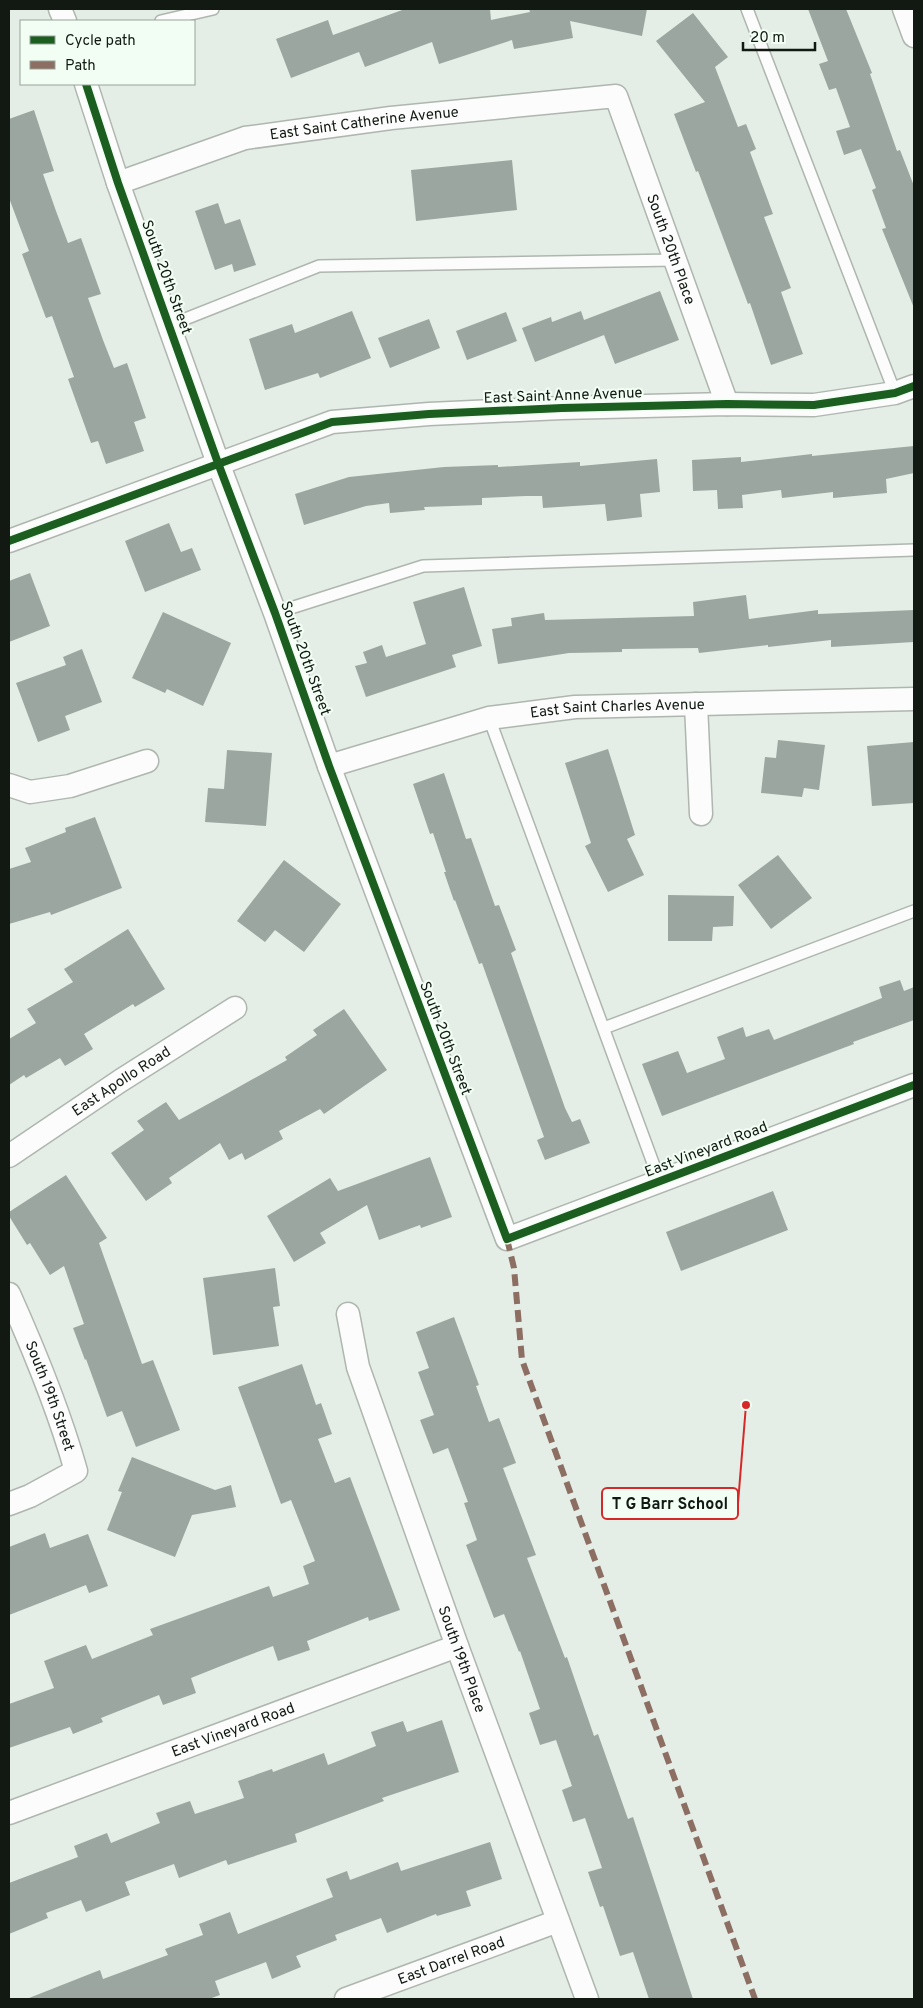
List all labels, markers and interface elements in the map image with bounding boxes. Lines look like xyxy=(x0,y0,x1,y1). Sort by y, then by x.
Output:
legend xyxy=(20,20,195,85)
scale bar xyxy=(743,20,816,52)
text: 20 m xyxy=(750,29,785,48)
text: Cycle path xyxy=(65,32,136,51)
text: Path xyxy=(65,57,96,76)
street label: East Saint Catherine Avenue xyxy=(269,103,460,145)
street label: South 20th Place xyxy=(641,192,698,308)
street label: South 20th Street xyxy=(136,218,195,337)
street label: East Saint Anne Avenue xyxy=(483,384,643,409)
street label: South 20th Street xyxy=(275,599,334,718)
street label: East Saint Charles Avenue xyxy=(529,696,705,724)
street label: South 20th Street xyxy=(414,979,475,1098)
street label: East Apollo Road xyxy=(69,1043,175,1121)
street label: East Vineyard Road xyxy=(642,1118,771,1183)
street label: South 19th Street xyxy=(20,1339,78,1454)
callout: T G Barr School xyxy=(602,1488,738,1519)
text: T G Barr School xyxy=(612,1495,728,1515)
street label: South 19th Place xyxy=(433,1604,489,1716)
street label: East Vineyard Road xyxy=(169,1699,298,1763)
street label: East Darrel Road xyxy=(396,1933,508,1990)

